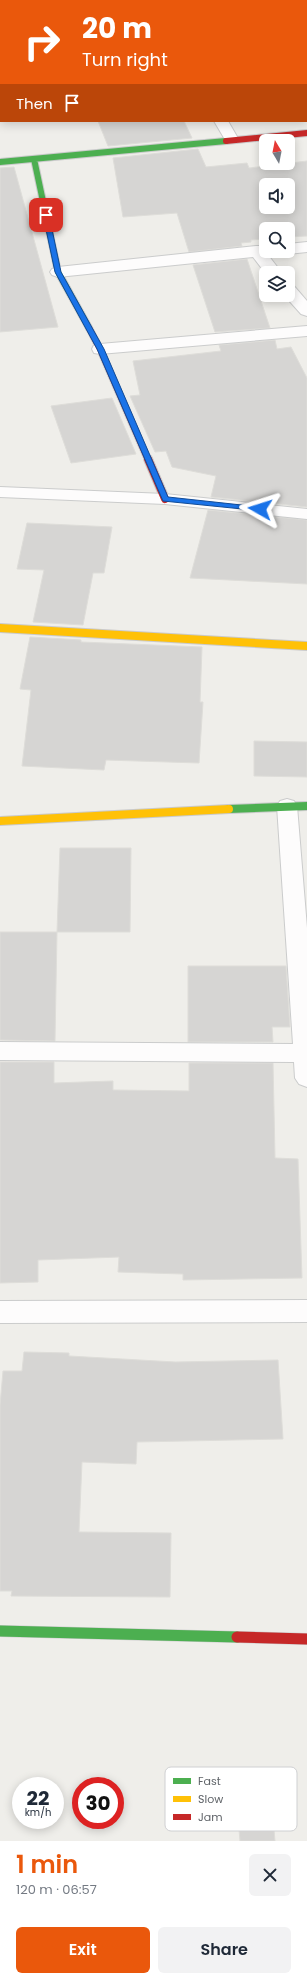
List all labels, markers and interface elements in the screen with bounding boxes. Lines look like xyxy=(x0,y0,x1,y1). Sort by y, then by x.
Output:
text: 20 m xyxy=(82,9,152,48)
icon: right xyxy=(16,16,68,68)
text: Turn right xyxy=(82,47,168,72)
icon: arrive xyxy=(61,92,83,114)
text: Then xyxy=(16,93,53,114)
north arrow xyxy=(259,134,295,170)
map controls xyxy=(259,134,295,302)
button: sound xyxy=(259,178,295,214)
pin xyxy=(29,198,63,232)
icon: arrive xyxy=(35,204,57,226)
button: search xyxy=(259,222,295,258)
button: layers xyxy=(259,266,295,302)
position arrow xyxy=(239,488,281,530)
legend xyxy=(165,1767,297,1831)
text: Fast xyxy=(198,1773,221,1789)
speed limit sign: 30 xyxy=(72,1777,124,1829)
text: 22 xyxy=(27,1784,49,1812)
text: Slow xyxy=(198,1791,223,1807)
text: km/h xyxy=(25,1805,51,1820)
text: Jam xyxy=(198,1809,223,1825)
text: 1 min xyxy=(16,1848,78,1881)
button: close xyxy=(249,1854,291,1896)
text: 120 m · 06:57 xyxy=(16,1880,97,1899)
button: Exit xyxy=(16,1927,150,1973)
button: Share xyxy=(158,1927,291,1973)

